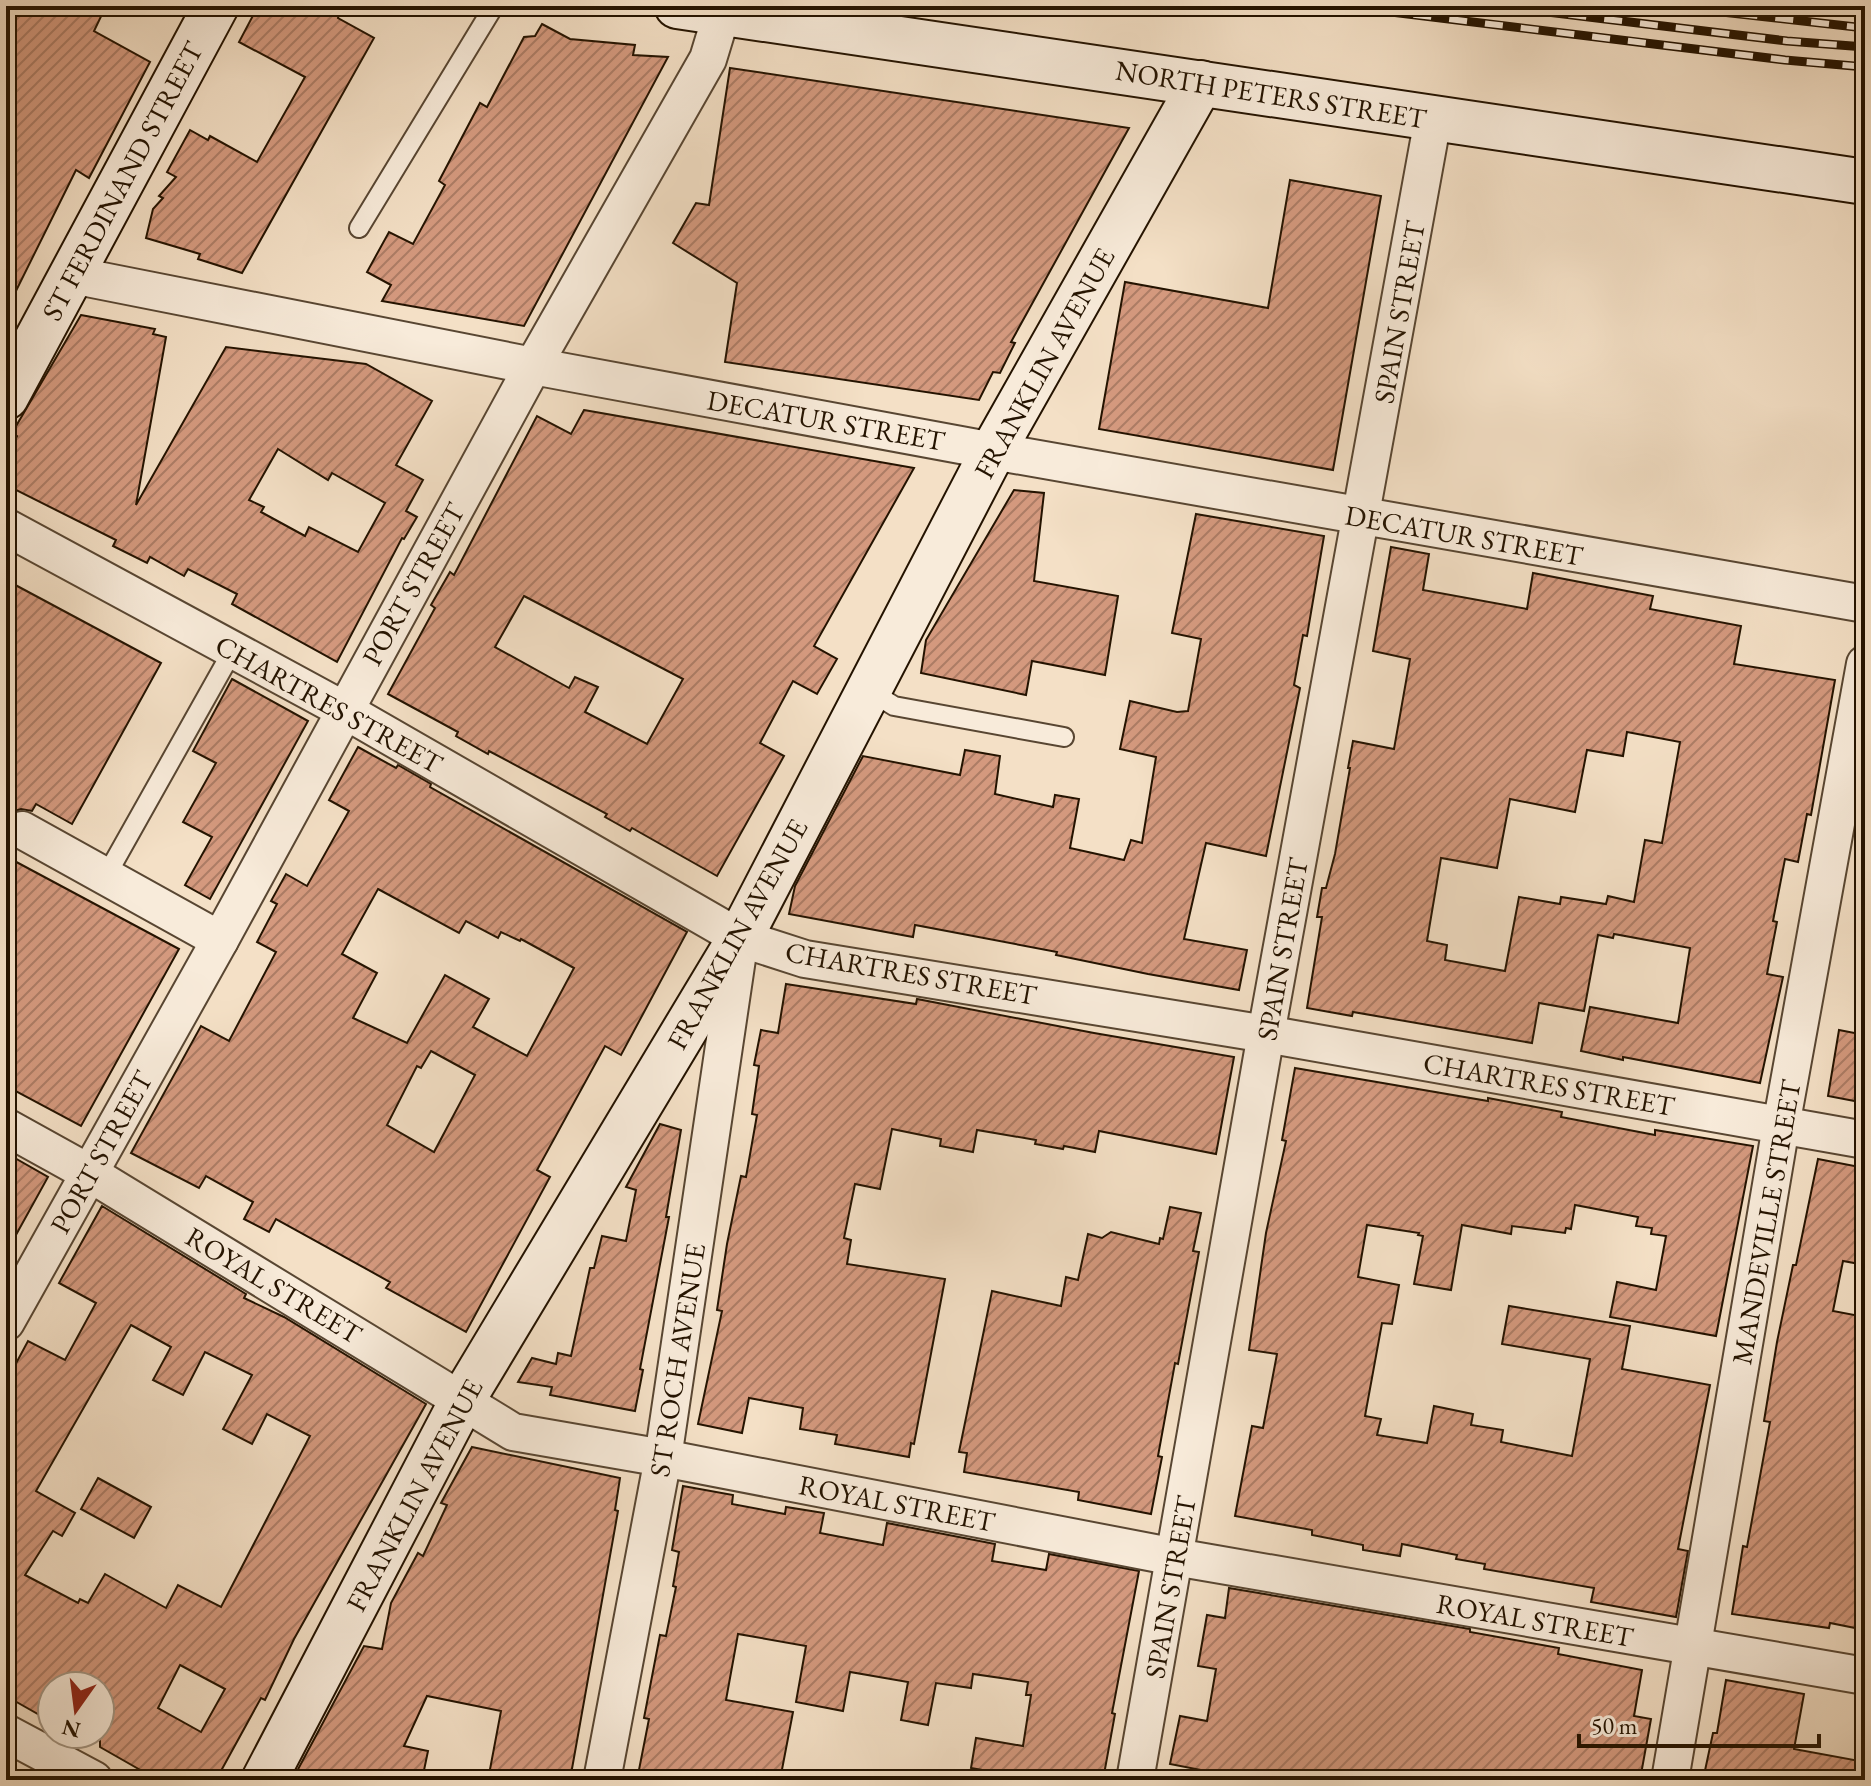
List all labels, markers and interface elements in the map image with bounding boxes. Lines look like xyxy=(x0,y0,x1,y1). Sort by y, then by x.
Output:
street label: ST FERDINAND STREET xyxy=(33,35,211,327)
street label: NORTH PETERS STREET xyxy=(1113,52,1429,136)
street label: SPAIN STREET xyxy=(1365,218,1433,406)
street label: FRANKLIN AVENUE xyxy=(966,241,1122,485)
street label: DECATUR STREET xyxy=(704,381,948,459)
street label: PORT STREET xyxy=(354,496,473,672)
street label: DECATUR STREET xyxy=(1342,496,1586,574)
street label: CHARTRES STREET xyxy=(209,627,449,782)
street label: FRANKLIN AVENUE xyxy=(659,812,815,1056)
street label: SPAIN STREET xyxy=(1248,855,1316,1043)
street label: CHARTRES STREET xyxy=(783,933,1040,1013)
street label: CHARTRES STREET xyxy=(1421,1044,1678,1124)
street label: PORT STREET xyxy=(42,1064,161,1240)
street label: MANDEVILLE STREET xyxy=(1723,1077,1809,1367)
street label: ROYAL STREET xyxy=(179,1218,369,1352)
street label: ST ROCH AVENUE xyxy=(641,1241,713,1479)
street label: FRANKLIN AVENUE xyxy=(337,1372,491,1618)
street label: ROYAL STREET xyxy=(796,1466,998,1540)
street label: SPAIN STREET xyxy=(1136,1493,1204,1681)
street label: ROYAL STREET xyxy=(1434,1585,1636,1655)
north arrow xyxy=(36,1670,116,1750)
scale bar xyxy=(1579,1698,1819,1748)
text: 50 m xyxy=(1591,1710,1638,1741)
text: N xyxy=(59,1713,83,1745)

